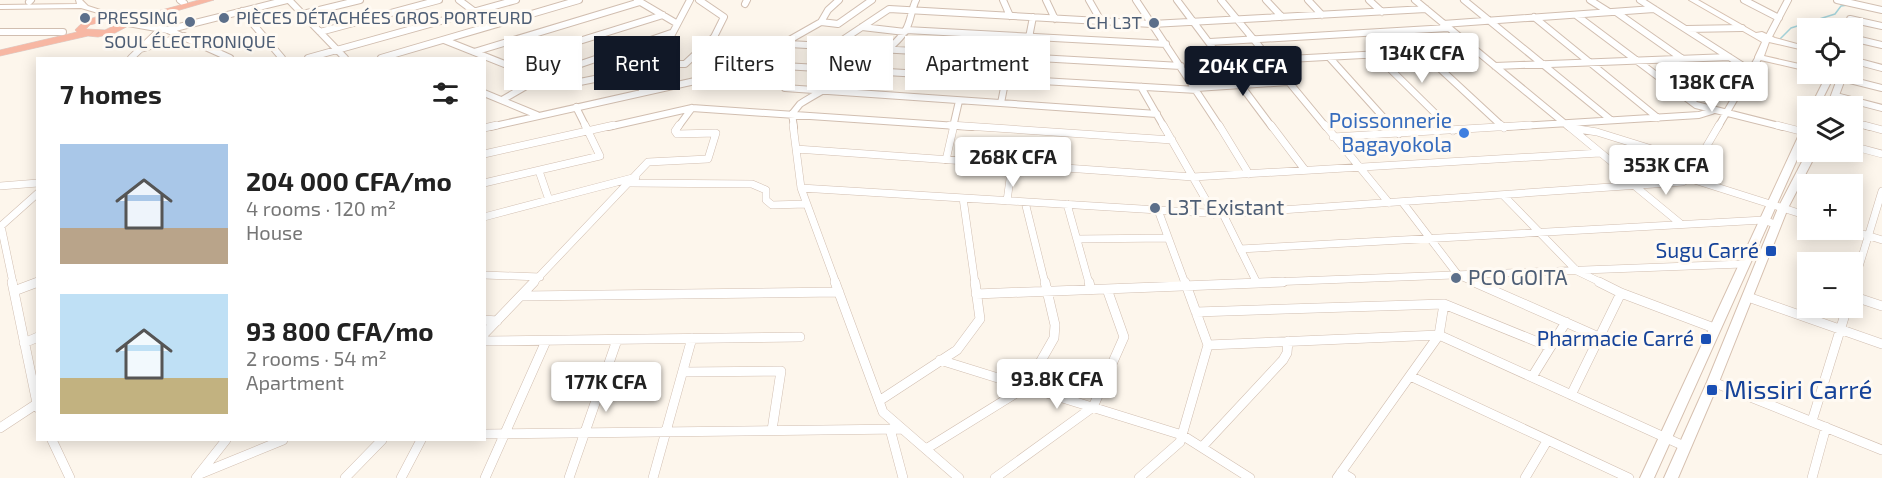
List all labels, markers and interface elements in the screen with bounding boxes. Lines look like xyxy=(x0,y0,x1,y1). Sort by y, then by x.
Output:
place label: PRESSING xyxy=(97,6,178,28)
place label: PIÈCES DÉTACHÉES GROS PORTEURD xyxy=(236,6,533,28)
marker: PRESSING xyxy=(78,11,92,25)
marker: PIÈCES DÉTACHÉES GROS PORTEURD xyxy=(217,11,231,25)
place label: CH L3T xyxy=(1086,11,1143,33)
marker: SOUL ÉLECTRONIQUE xyxy=(183,15,197,29)
marker: CH L3T xyxy=(1147,16,1161,30)
map controls xyxy=(1797,18,1863,318)
button: locate xyxy=(1797,18,1863,84)
place label: SOUL ÉLECTRONIQUE xyxy=(104,30,276,52)
pin: 134K CFA xyxy=(1360,33,1484,84)
chip: Buy xyxy=(504,36,582,90)
chip: Rent xyxy=(594,36,680,90)
chip: Filters xyxy=(692,36,795,90)
chip: New xyxy=(807,36,893,90)
chip: Apartment xyxy=(905,36,1050,90)
text: 134K CFA xyxy=(1380,40,1464,64)
pin: 204K CFA xyxy=(1181,46,1305,97)
text: 204K CFA xyxy=(1199,53,1287,77)
pin: 138K CFA xyxy=(1650,62,1774,113)
text: 138K CFA xyxy=(1670,69,1754,93)
icon: filters xyxy=(429,77,462,110)
text: 7 homes xyxy=(60,78,162,109)
button: layers xyxy=(1797,96,1863,162)
place label: Poissonnerie Bagayokola xyxy=(1329,107,1452,156)
marker: Poissonnerie Bagayokola xyxy=(1457,126,1471,140)
pin: 268K CFA xyxy=(951,137,1075,188)
text: 268K CFA xyxy=(969,144,1057,168)
pin: 353K CFA xyxy=(1604,145,1728,196)
text: 353K CFA xyxy=(1623,152,1709,176)
text: 204 000 CFA/mo xyxy=(246,165,452,196)
icon: home xyxy=(108,168,180,240)
button: + xyxy=(1797,174,1863,240)
place label: L3T Existant xyxy=(1167,194,1284,219)
text: 4 rooms · 120 m² xyxy=(246,196,396,220)
marker: L3T Existant xyxy=(1148,201,1162,215)
text: House xyxy=(246,220,303,244)
place label: Sugu Carré xyxy=(1656,237,1759,262)
marker: Sugu Carré xyxy=(1764,244,1778,258)
button: − xyxy=(1797,252,1863,318)
place label: PCO GOITA xyxy=(1468,264,1568,289)
marker: PCO GOITA xyxy=(1449,271,1463,285)
text: 93 800 CFA/mo xyxy=(246,315,434,346)
icon: home xyxy=(108,318,180,390)
place label: Pharmacie Carré xyxy=(1537,325,1694,350)
marker: Pharmacie Carré xyxy=(1699,332,1713,346)
text: 2 rooms · 54 m² xyxy=(246,346,387,370)
pin: 93.8K CFA xyxy=(988,359,1126,410)
pin: 177K CFA xyxy=(544,362,668,413)
text: 93.8K CFA xyxy=(1011,366,1103,390)
text: 177K CFA xyxy=(565,369,647,393)
text: Apartment xyxy=(246,370,344,394)
place label: Missiri Carré xyxy=(1724,373,1872,404)
marker: Missiri Carré xyxy=(1705,383,1719,397)

